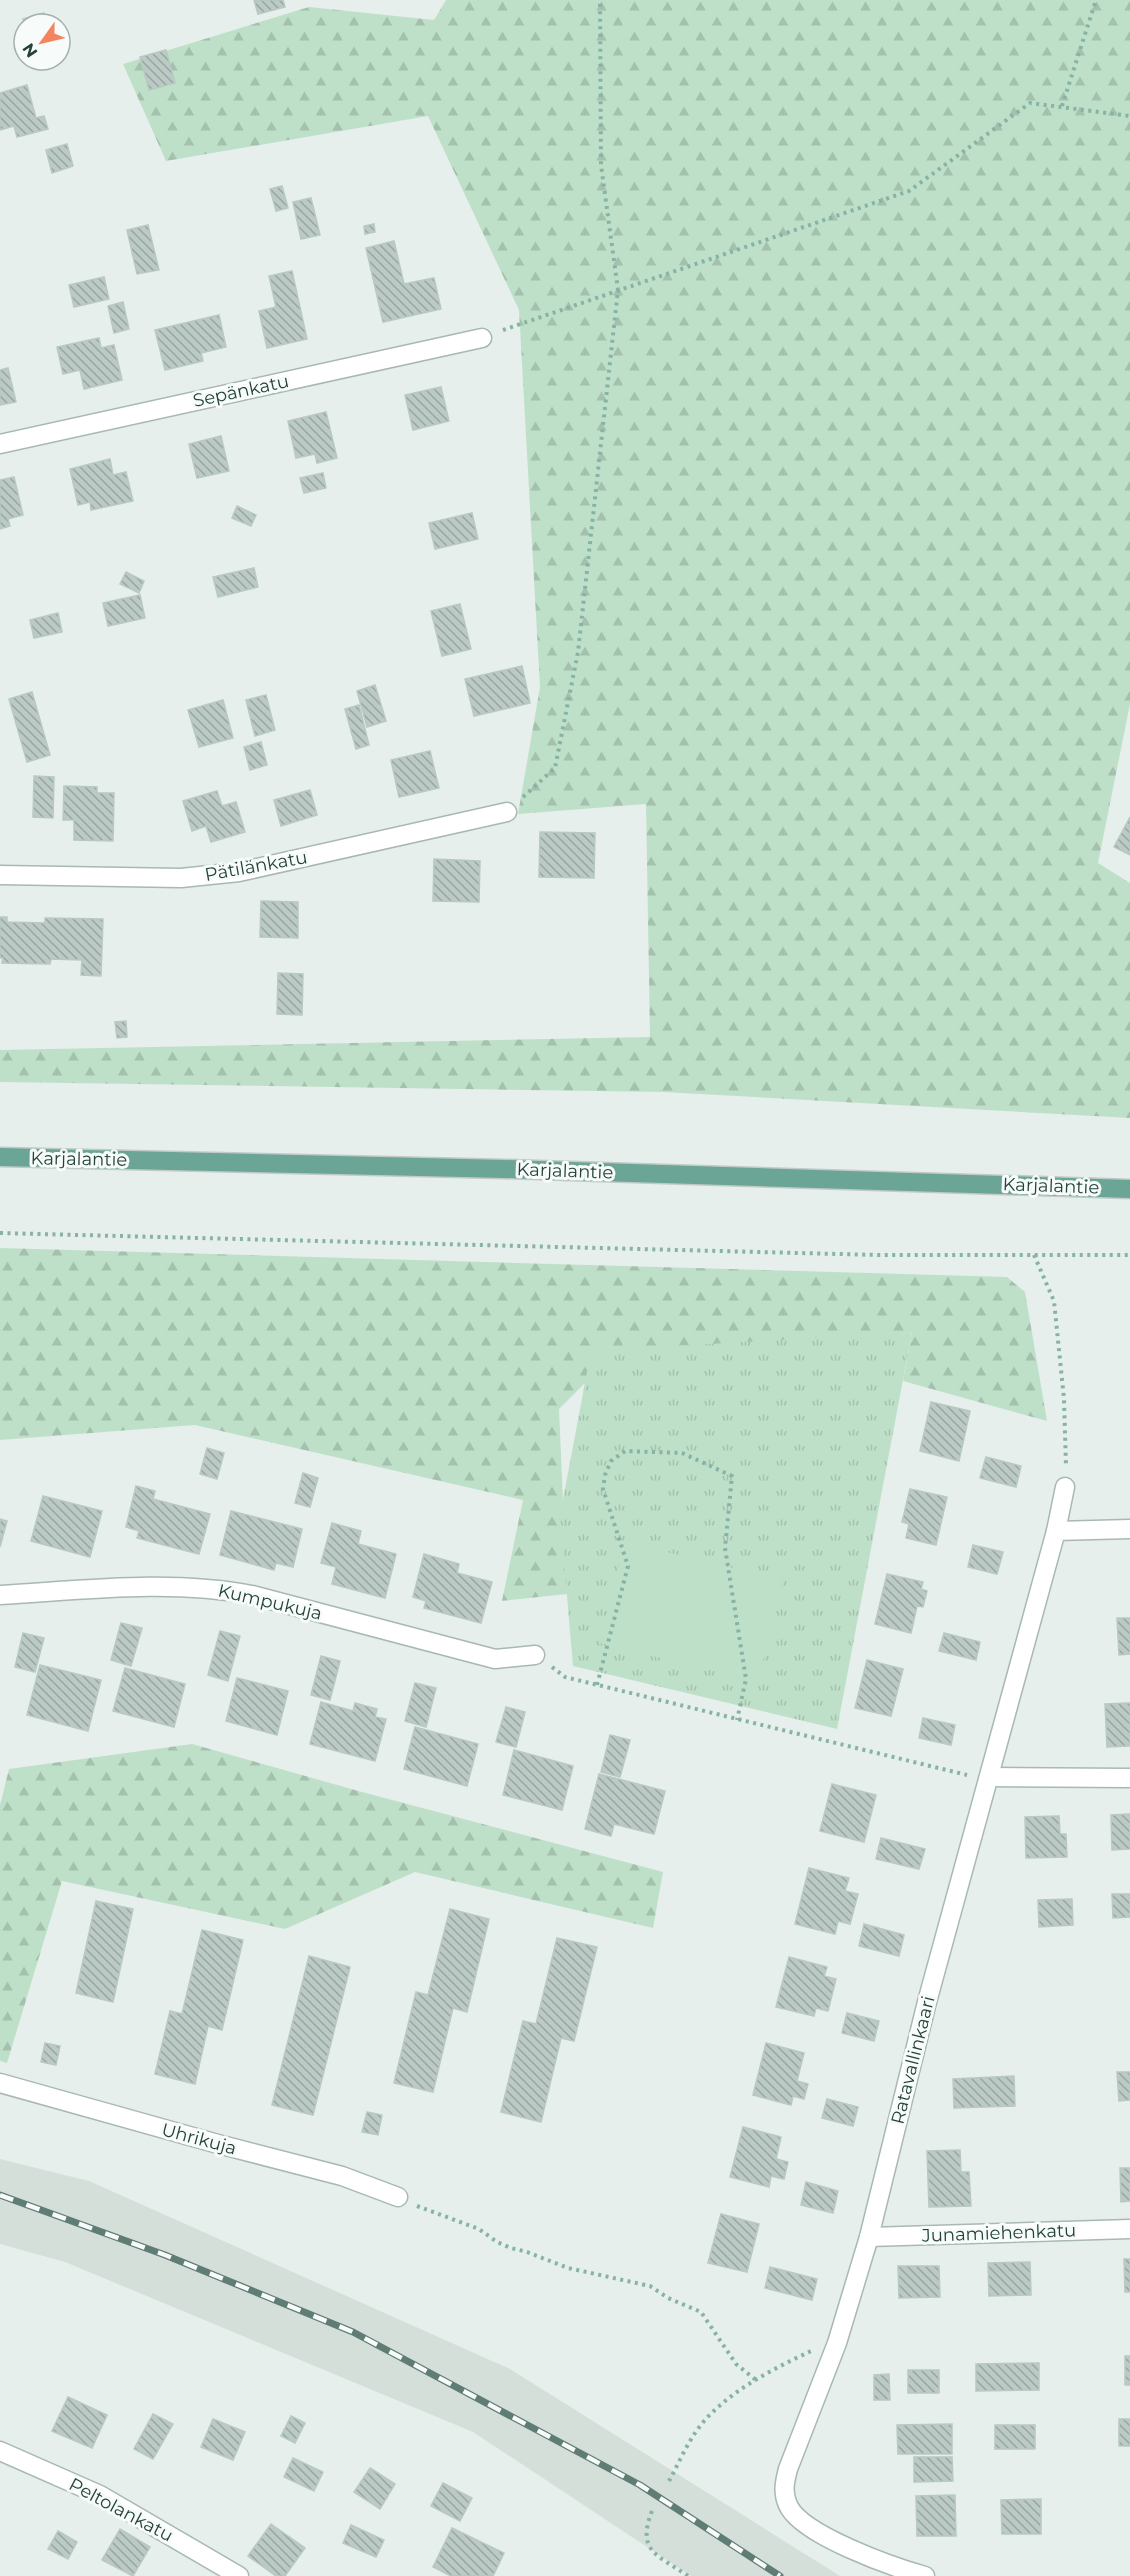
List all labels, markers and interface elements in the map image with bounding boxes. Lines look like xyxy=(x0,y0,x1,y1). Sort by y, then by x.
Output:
north arrow xyxy=(12,12,72,72)
text: N xyxy=(18,39,41,61)
street label: Sepänkatu xyxy=(191,370,291,412)
street label: Pätilänkatu xyxy=(203,846,309,886)
street label: Karjalantie xyxy=(31,1147,128,1171)
street label: Karjalantie xyxy=(516,1158,614,1184)
street label: Karjalantie xyxy=(1002,1173,1100,1199)
street label: Kumpukuja xyxy=(216,1579,324,1625)
street label: Ratavallinkaari xyxy=(886,1994,940,2126)
street label: Uhrikuja xyxy=(159,2118,239,2160)
street label: Junamiehenkatu xyxy=(920,2219,1077,2247)
street label: Peltolankatu xyxy=(65,2473,177,2547)

